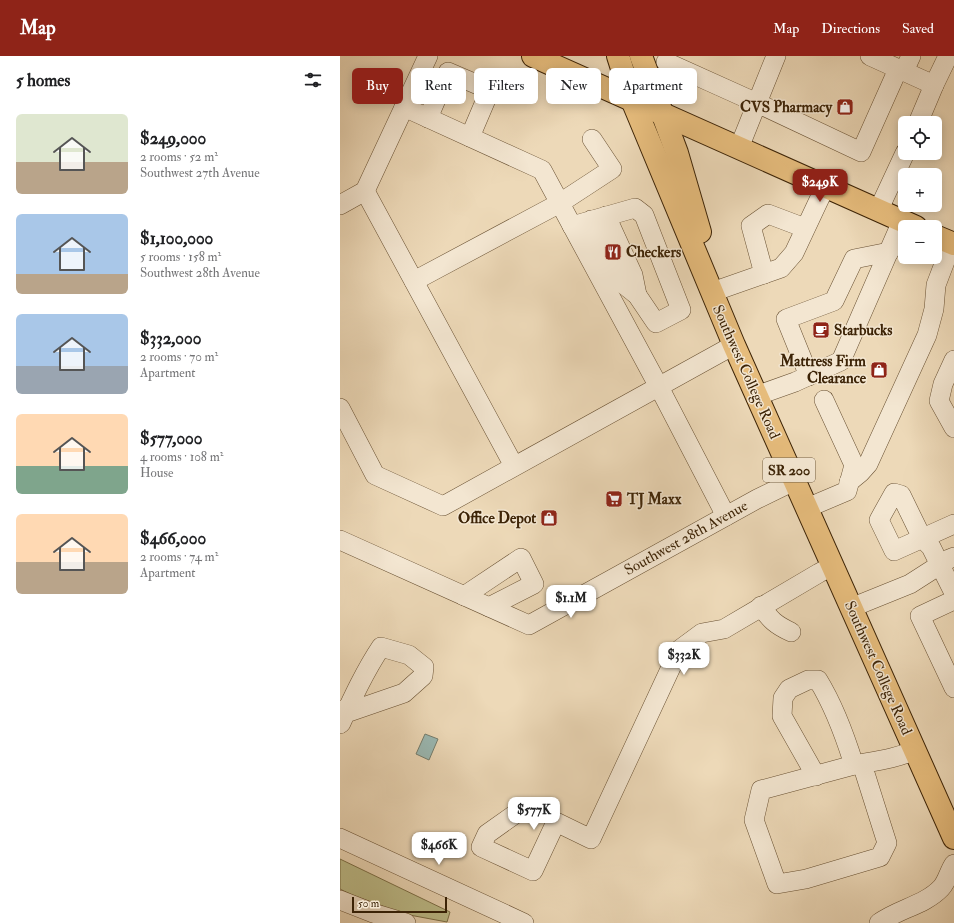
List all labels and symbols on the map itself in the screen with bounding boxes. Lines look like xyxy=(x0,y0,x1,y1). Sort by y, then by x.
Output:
shop icon: CVS Pharmacy xyxy=(835,97,855,117)
place label: CVS Pharmacy xyxy=(740,98,833,118)
pin: $249K xyxy=(792,169,848,203)
restaurant icon: Checkers xyxy=(603,242,623,262)
place label: Checkers xyxy=(626,243,681,262)
street label: Southwest College Road xyxy=(708,302,784,442)
cafe icon: Starbucks xyxy=(811,320,831,340)
place label: Starbucks xyxy=(834,321,892,340)
place label: Mattress Firm Clearance xyxy=(779,352,867,388)
shop icon: Mattress Firm Clearance xyxy=(869,360,889,380)
road number: SR 200 xyxy=(763,458,815,482)
supermarket icon: TJ Maxx xyxy=(604,489,624,509)
place label: TJ Maxx xyxy=(626,490,682,510)
street label: Southwest 28th Avenue xyxy=(621,496,751,580)
shop icon: Office Depot xyxy=(539,508,559,528)
place label: Office Depot xyxy=(458,509,536,529)
pin: $1.1M xyxy=(543,585,599,619)
street label: Southwest College Road xyxy=(840,598,916,738)
pin: $332K xyxy=(656,642,712,676)
pin: $577K xyxy=(506,797,562,831)
pin: $466K xyxy=(411,832,467,866)
scale bar xyxy=(352,895,447,914)

